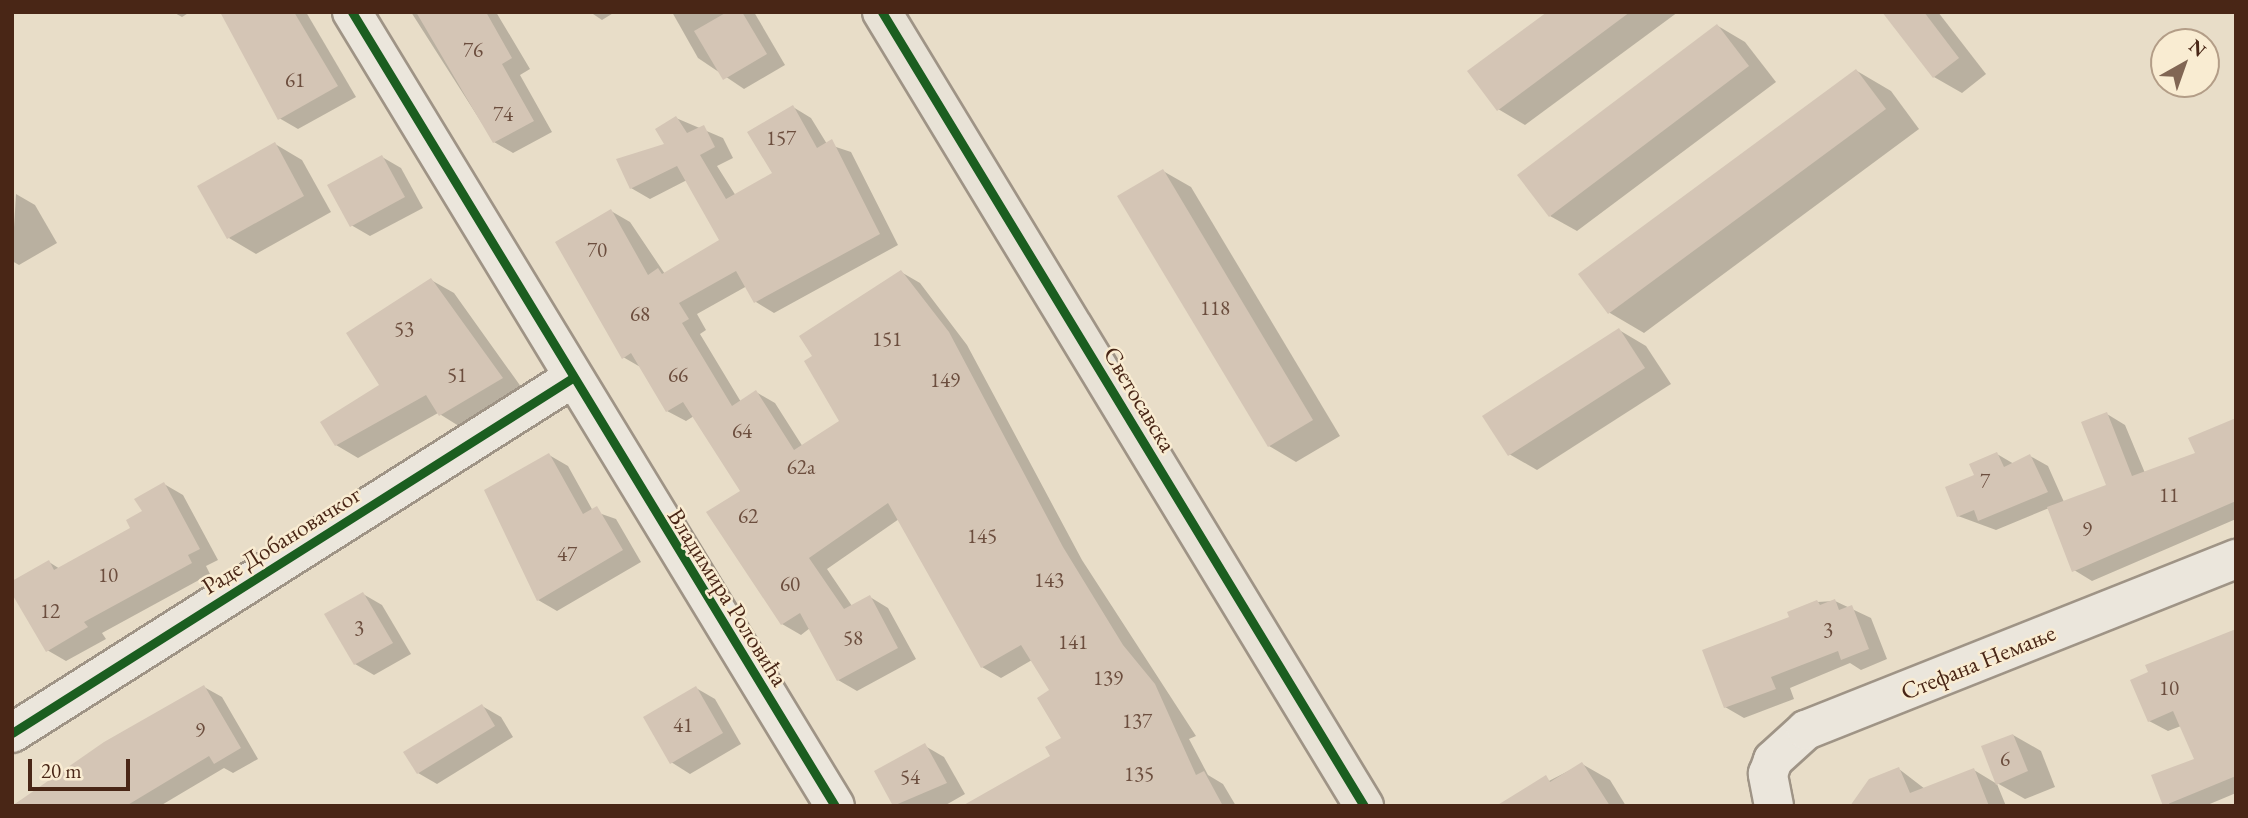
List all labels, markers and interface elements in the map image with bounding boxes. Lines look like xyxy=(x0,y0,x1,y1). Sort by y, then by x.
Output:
north arrow xyxy=(2150,28,2220,98)
text: N xyxy=(2184,34,2211,63)
house number: 76 xyxy=(463,37,483,63)
house number: 61 xyxy=(285,67,305,93)
house number: 74 xyxy=(493,101,513,127)
house number: 157 xyxy=(766,125,796,151)
house number: 70 xyxy=(587,237,607,263)
house number: 118 xyxy=(1200,295,1230,321)
house number: 68 xyxy=(630,301,650,327)
house number: 53 xyxy=(394,316,414,342)
house number: 151 xyxy=(872,326,902,352)
street label: Светосавска xyxy=(1097,341,1183,457)
house number: 51 xyxy=(447,362,467,388)
house number: 66 xyxy=(668,362,688,388)
house number: 149 xyxy=(930,367,960,393)
house number: 64 xyxy=(732,418,752,444)
house number: 62a xyxy=(787,454,815,480)
house number: 7 xyxy=(1980,468,1990,494)
street label: Раде Добановачког xyxy=(196,480,366,600)
house number: 11 xyxy=(2159,482,2179,508)
street label: Владимира Роловића xyxy=(662,503,794,691)
house number: 62 xyxy=(738,503,758,529)
house number: 9 xyxy=(2082,516,2092,542)
house number: 145 xyxy=(967,523,997,549)
house number: 47 xyxy=(557,541,577,567)
house number: 10 xyxy=(98,562,118,588)
house number: 143 xyxy=(1034,567,1064,593)
house number: 60 xyxy=(780,571,800,597)
house number: 12 xyxy=(40,598,60,624)
house number: 3 xyxy=(354,615,364,641)
house number: 3 xyxy=(1823,617,1833,643)
street label: Стефана Немање xyxy=(1896,618,2060,706)
house number: 58 xyxy=(843,625,863,651)
house number: 141 xyxy=(1058,629,1088,655)
house number: 139 xyxy=(1093,665,1123,691)
house number: 10 xyxy=(2159,675,2179,701)
house number: 137 xyxy=(1122,708,1152,734)
house number: 41 xyxy=(673,712,693,738)
house number: 9 xyxy=(195,717,205,743)
scale bar xyxy=(32,744,133,788)
house number: 6 xyxy=(2000,746,2010,772)
text: 20 m xyxy=(41,757,82,784)
house number: 135 xyxy=(1124,761,1154,787)
house number: 54 xyxy=(900,764,920,790)

